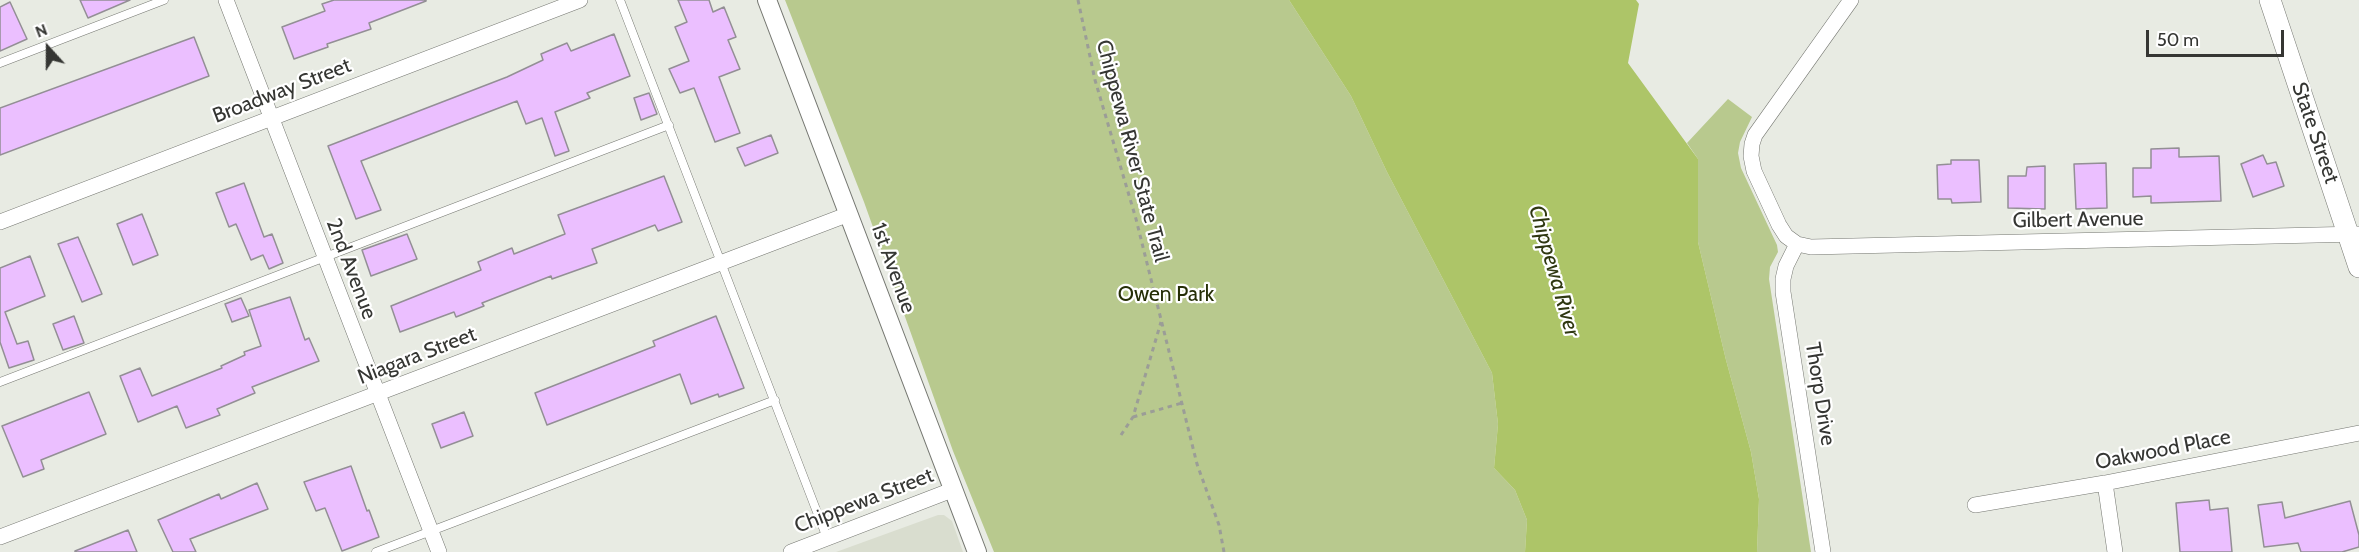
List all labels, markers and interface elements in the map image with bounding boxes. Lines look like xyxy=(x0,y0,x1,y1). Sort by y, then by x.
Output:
north arrow xyxy=(18,18,78,78)
scale bar xyxy=(2149,18,2287,56)
text: N xyxy=(33,20,50,42)
text: 50 m xyxy=(2157,29,2199,51)
street label: Chippewa River State Trail xyxy=(1090,37,1174,265)
street label: Broadway Street xyxy=(209,53,355,129)
street label: State Street xyxy=(2286,79,2344,187)
water label: Chippewa River xyxy=(1523,202,1585,340)
street label: Gilbert Avenue xyxy=(2012,206,2144,234)
street label: 2nd Avenue xyxy=(320,215,382,323)
street label: 1st Avenue xyxy=(865,220,921,316)
park label: Owen Park xyxy=(1118,282,1214,308)
street label: Niagara Street xyxy=(354,322,480,390)
street label: Thorp Drive xyxy=(1799,341,1841,447)
street label: Oakwood Place xyxy=(2093,425,2233,475)
street label: Chippewa Street xyxy=(791,463,937,539)

